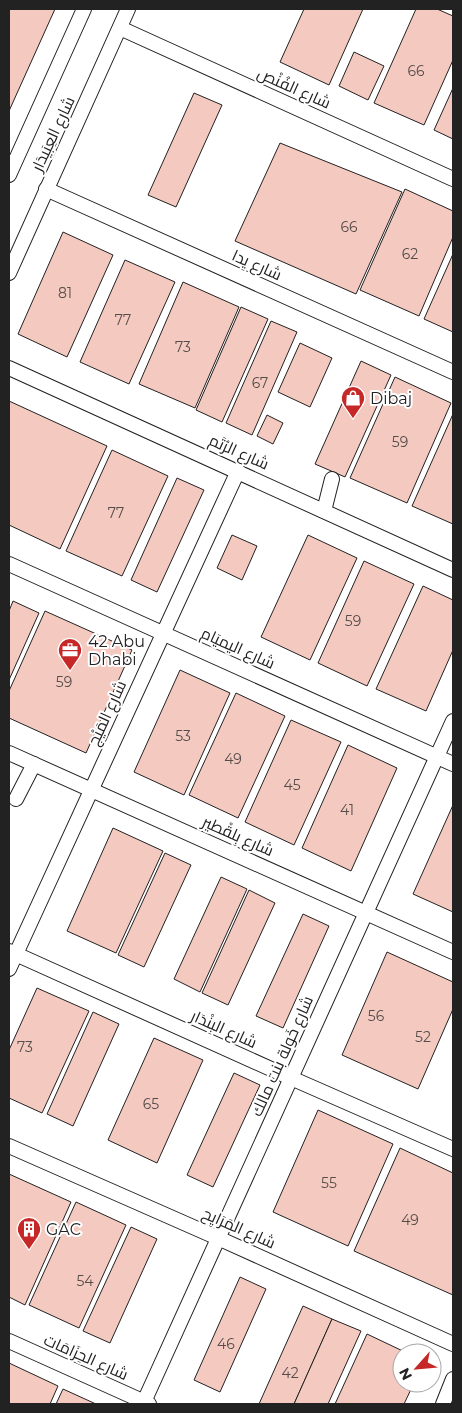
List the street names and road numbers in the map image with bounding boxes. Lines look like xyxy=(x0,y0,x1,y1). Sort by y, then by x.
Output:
street label: شارع الفُنْص xyxy=(254,63,334,114)
street label: شارع العِبَيدَار xyxy=(27,93,80,176)
street label: شارع يِدا xyxy=(228,246,285,286)
street label: شارع الرُتَم xyxy=(205,430,272,475)
street label: شارع اليميَام xyxy=(197,623,278,675)
street label: شارع المَيْج xyxy=(84,678,132,749)
street label: شارع بِلقْطير xyxy=(198,811,277,862)
street label: شارع خَولة بنت مالك xyxy=(247,993,319,1120)
street label: شارع البِنْدَار xyxy=(186,1006,260,1054)
street label: شارع المَرَايِح xyxy=(199,1203,279,1254)
street label: شارع الحِزَامَات xyxy=(40,1330,131,1386)

